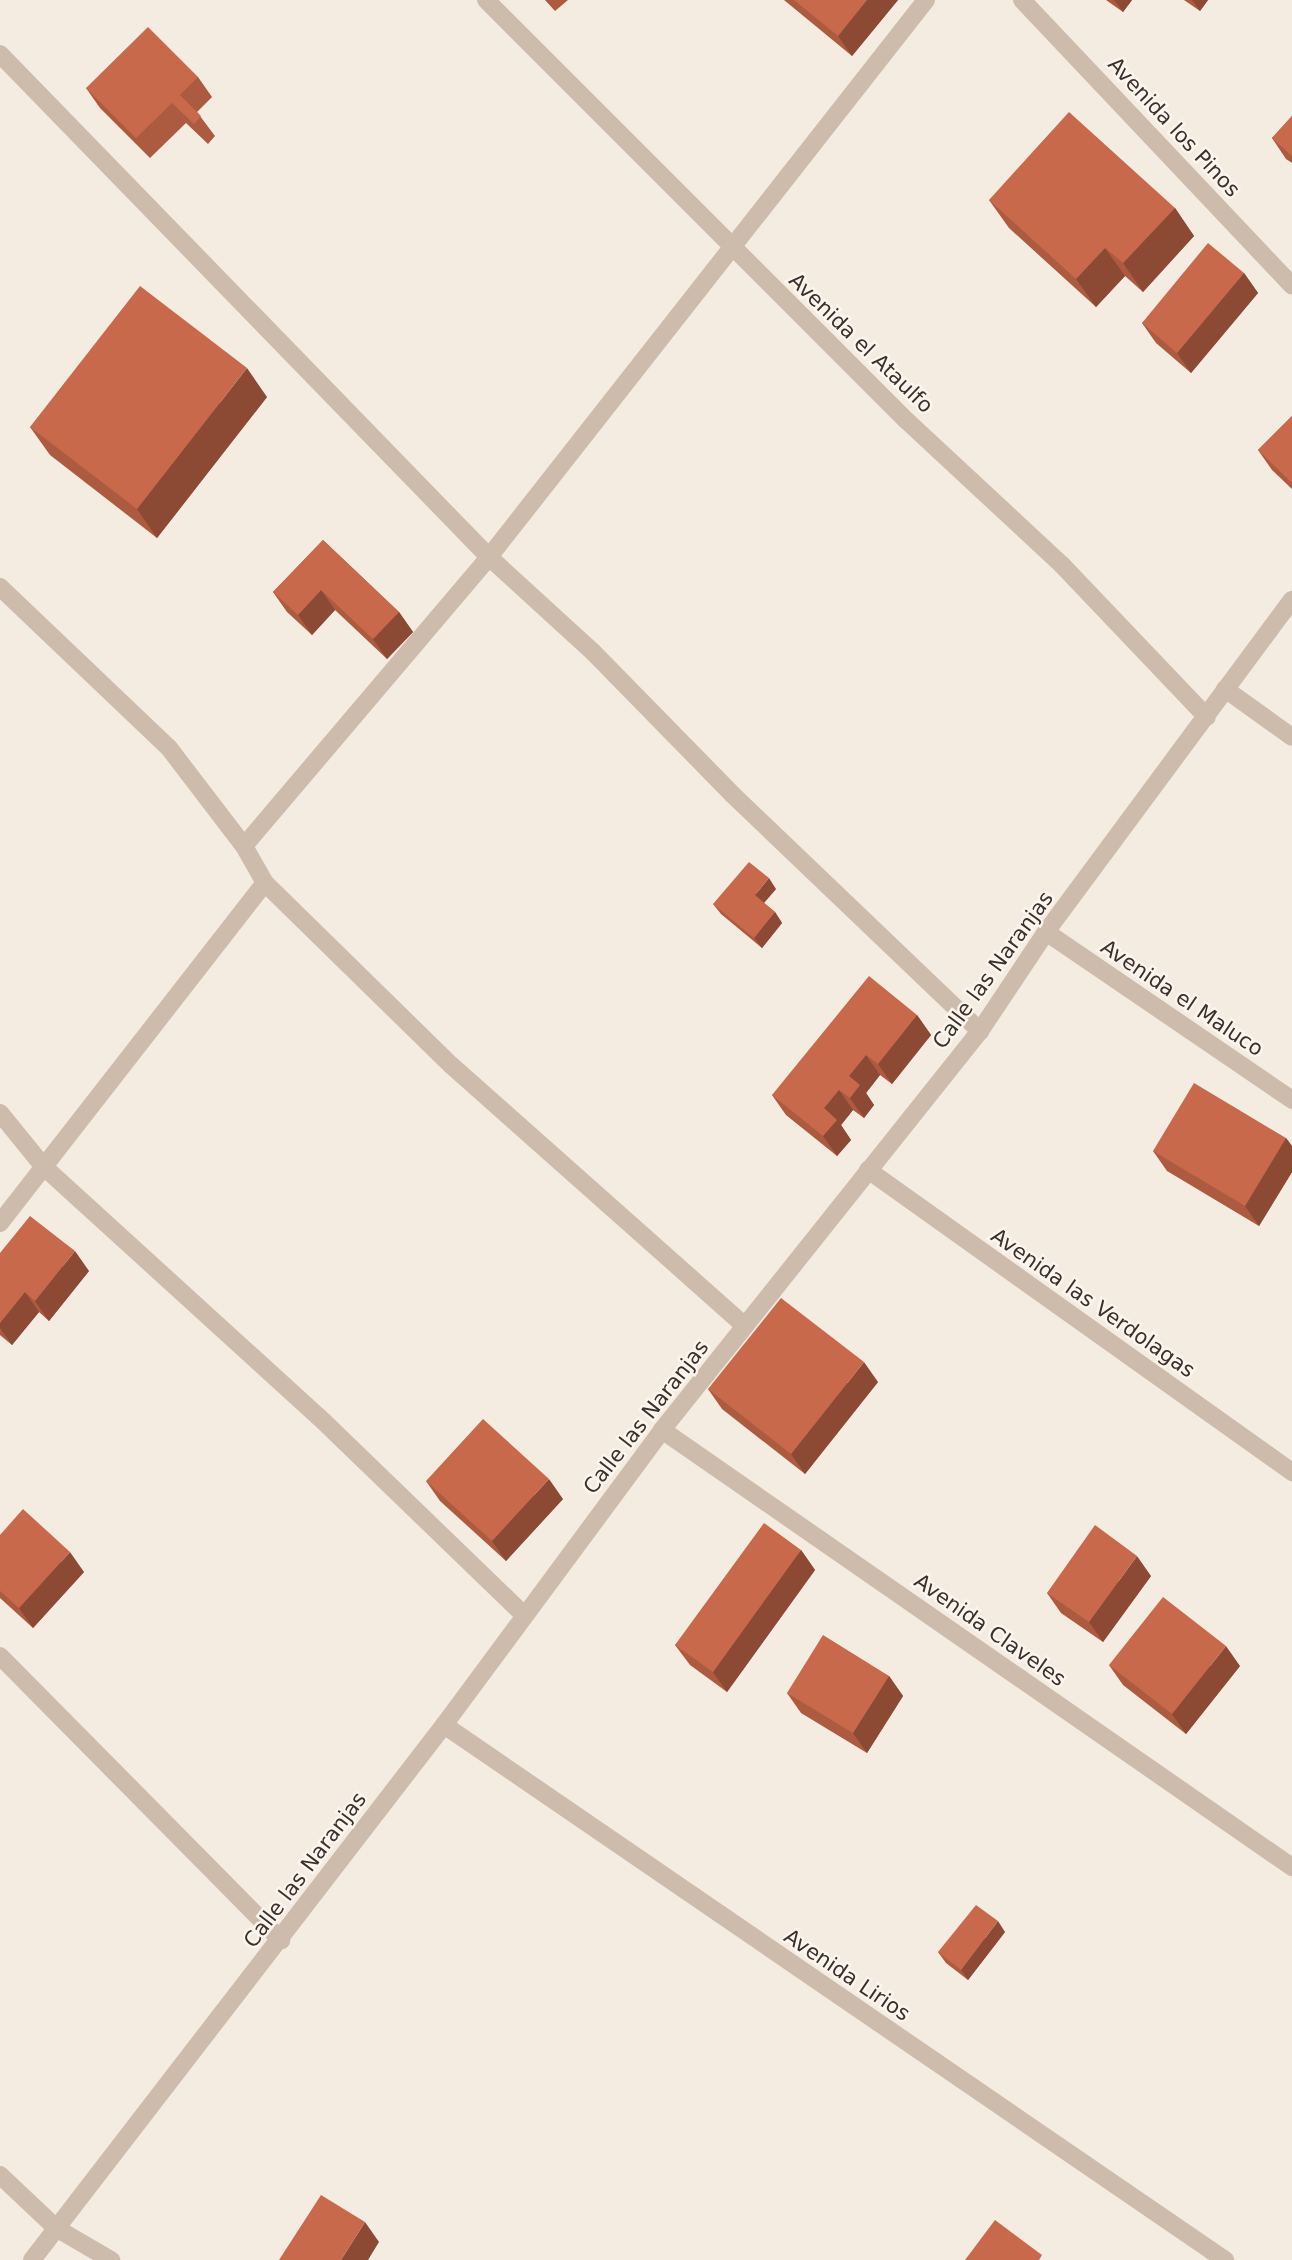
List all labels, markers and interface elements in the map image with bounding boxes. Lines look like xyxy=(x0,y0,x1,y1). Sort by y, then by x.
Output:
street label: Avenida los Pinos xyxy=(1103,52,1245,202)
street label: Avenida el Ataulfo xyxy=(784,268,938,418)
street label: Calle las Naranjas xyxy=(928,886,1058,1054)
street label: Avenida el Maluco xyxy=(1096,934,1268,1062)
street label: Avenida las Verdolagas xyxy=(986,1223,1200,1383)
street label: Calle las Naranjas xyxy=(578,1335,714,1499)
street label: Avenida Claveles xyxy=(909,1568,1071,1692)
street label: Calle las Naranjas xyxy=(238,1787,372,1953)
street label: Avenida Lirios xyxy=(779,1924,915,2026)

